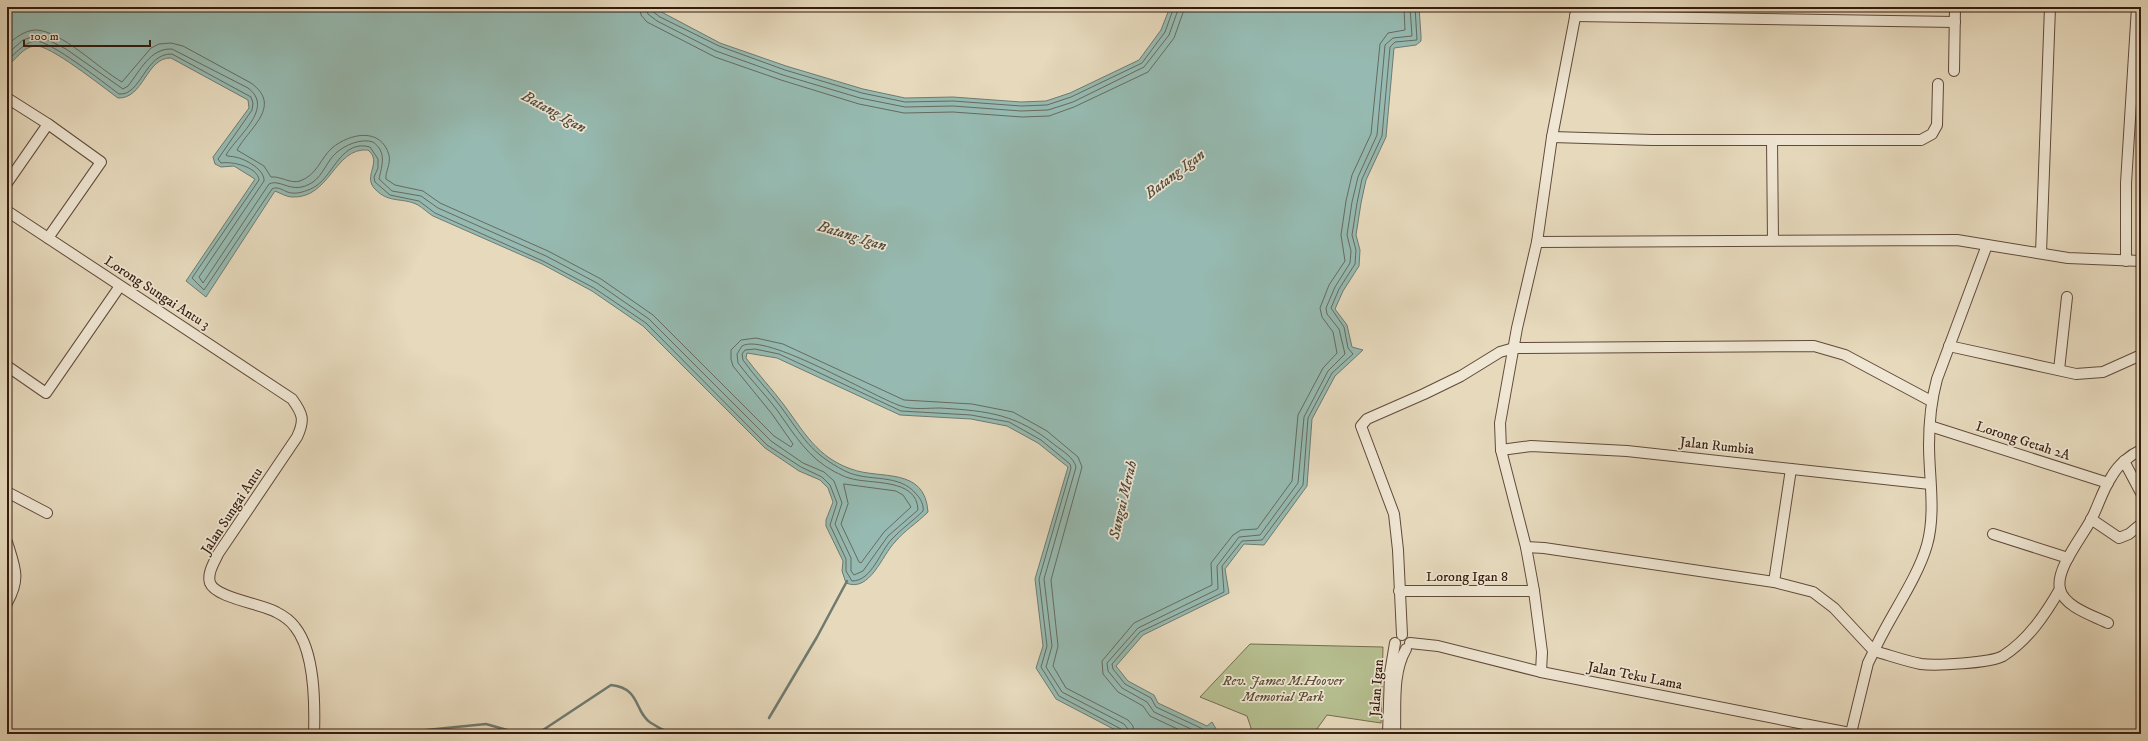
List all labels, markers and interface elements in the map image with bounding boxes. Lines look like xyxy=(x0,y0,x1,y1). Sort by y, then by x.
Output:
scale bar xyxy=(24,22,150,48)
text: 100 m xyxy=(30,29,59,44)
water label: Batang Igan xyxy=(518,86,590,138)
water label: Batang Igan xyxy=(1140,145,1209,203)
water label: Batang Igan xyxy=(815,216,889,256)
street label: Lorong Sungai Antu 3 xyxy=(101,252,213,334)
street label: Lorong Getah 2A xyxy=(1974,417,2073,465)
street label: Jalan Rumbia xyxy=(1677,433,1755,459)
water label: Sungai Merah xyxy=(1105,459,1141,542)
street label: Jalan Sungai Antu xyxy=(196,464,267,559)
street label: Lorong Igan 8 xyxy=(1426,568,1508,586)
street label: Jalan Igan xyxy=(1366,658,1388,719)
street label: Jalan Teku Lama xyxy=(1584,658,1684,694)
park label: Rev. James M.Hoover Memorial Park xyxy=(1222,672,1344,706)

